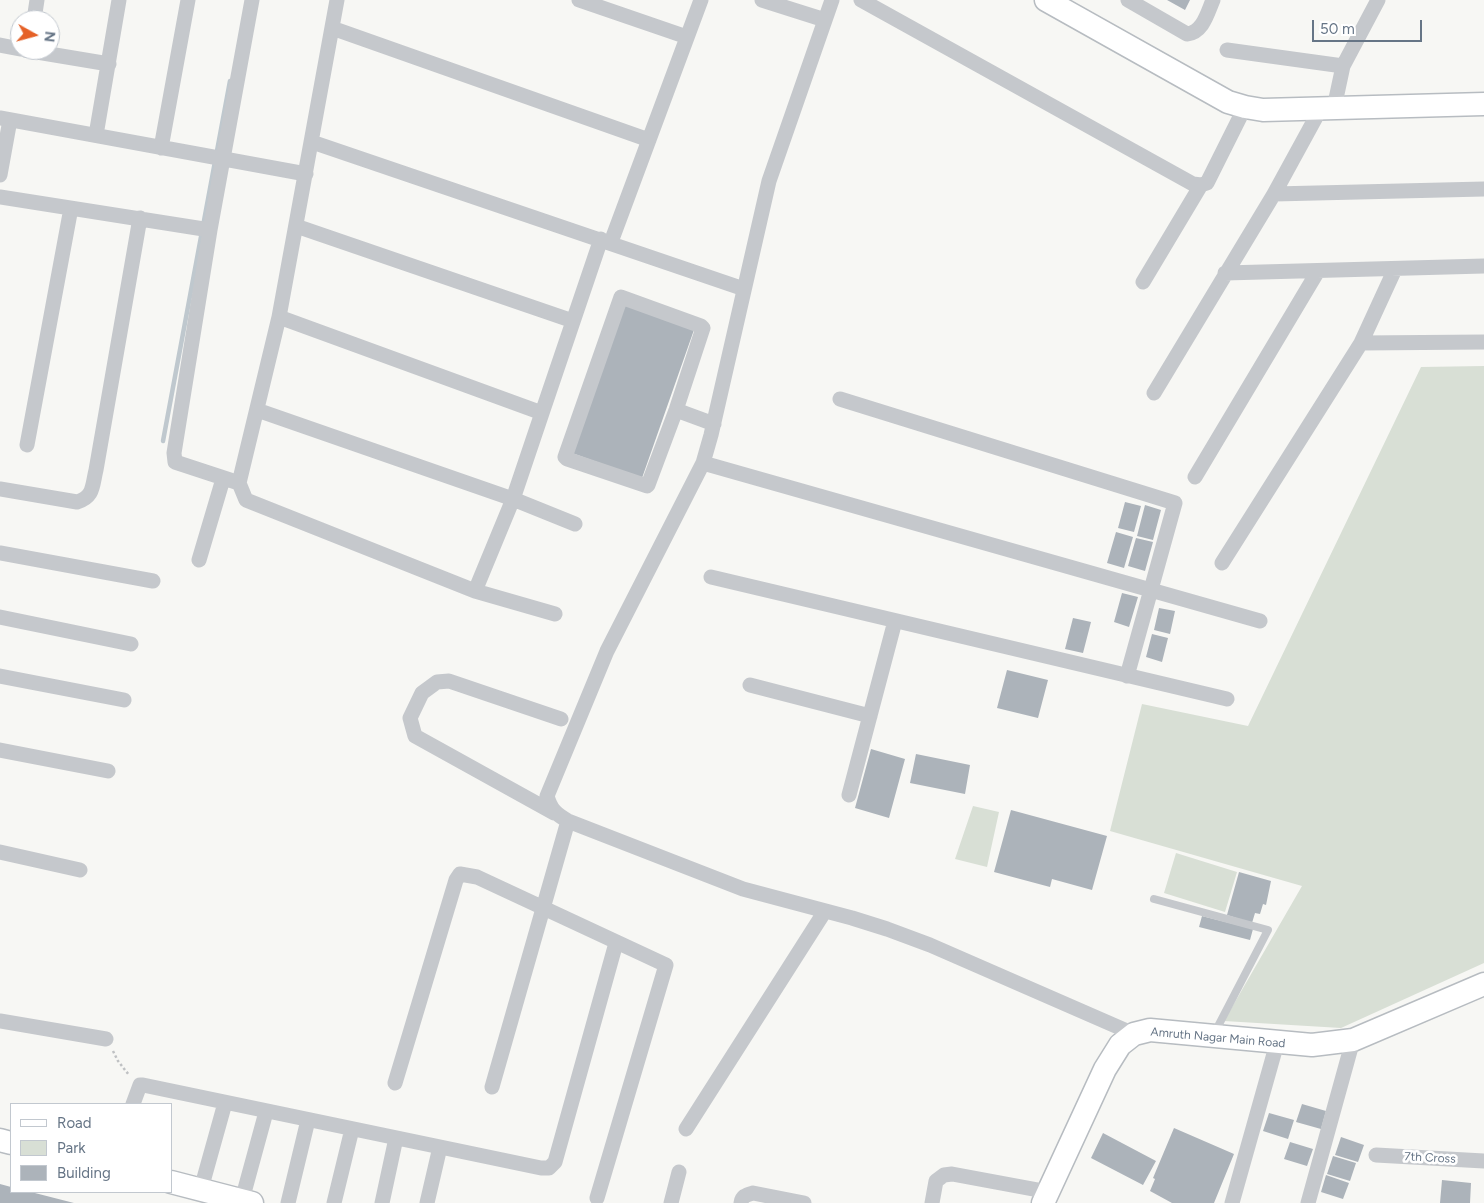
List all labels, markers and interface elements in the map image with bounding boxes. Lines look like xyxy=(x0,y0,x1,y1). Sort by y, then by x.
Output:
north arrow xyxy=(10,10,60,60)
scale bar xyxy=(1314,10,1424,42)
text: 50 m xyxy=(1320,20,1355,38)
text: N xyxy=(40,30,58,43)
street label: Amruth Nagar Main Road xyxy=(1150,1025,1286,1051)
legend xyxy=(10,1103,172,1193)
text: Road xyxy=(57,1114,92,1132)
text: Park xyxy=(57,1139,86,1157)
street label: 7th Cross xyxy=(1404,1149,1456,1167)
text: Building xyxy=(57,1164,111,1182)

